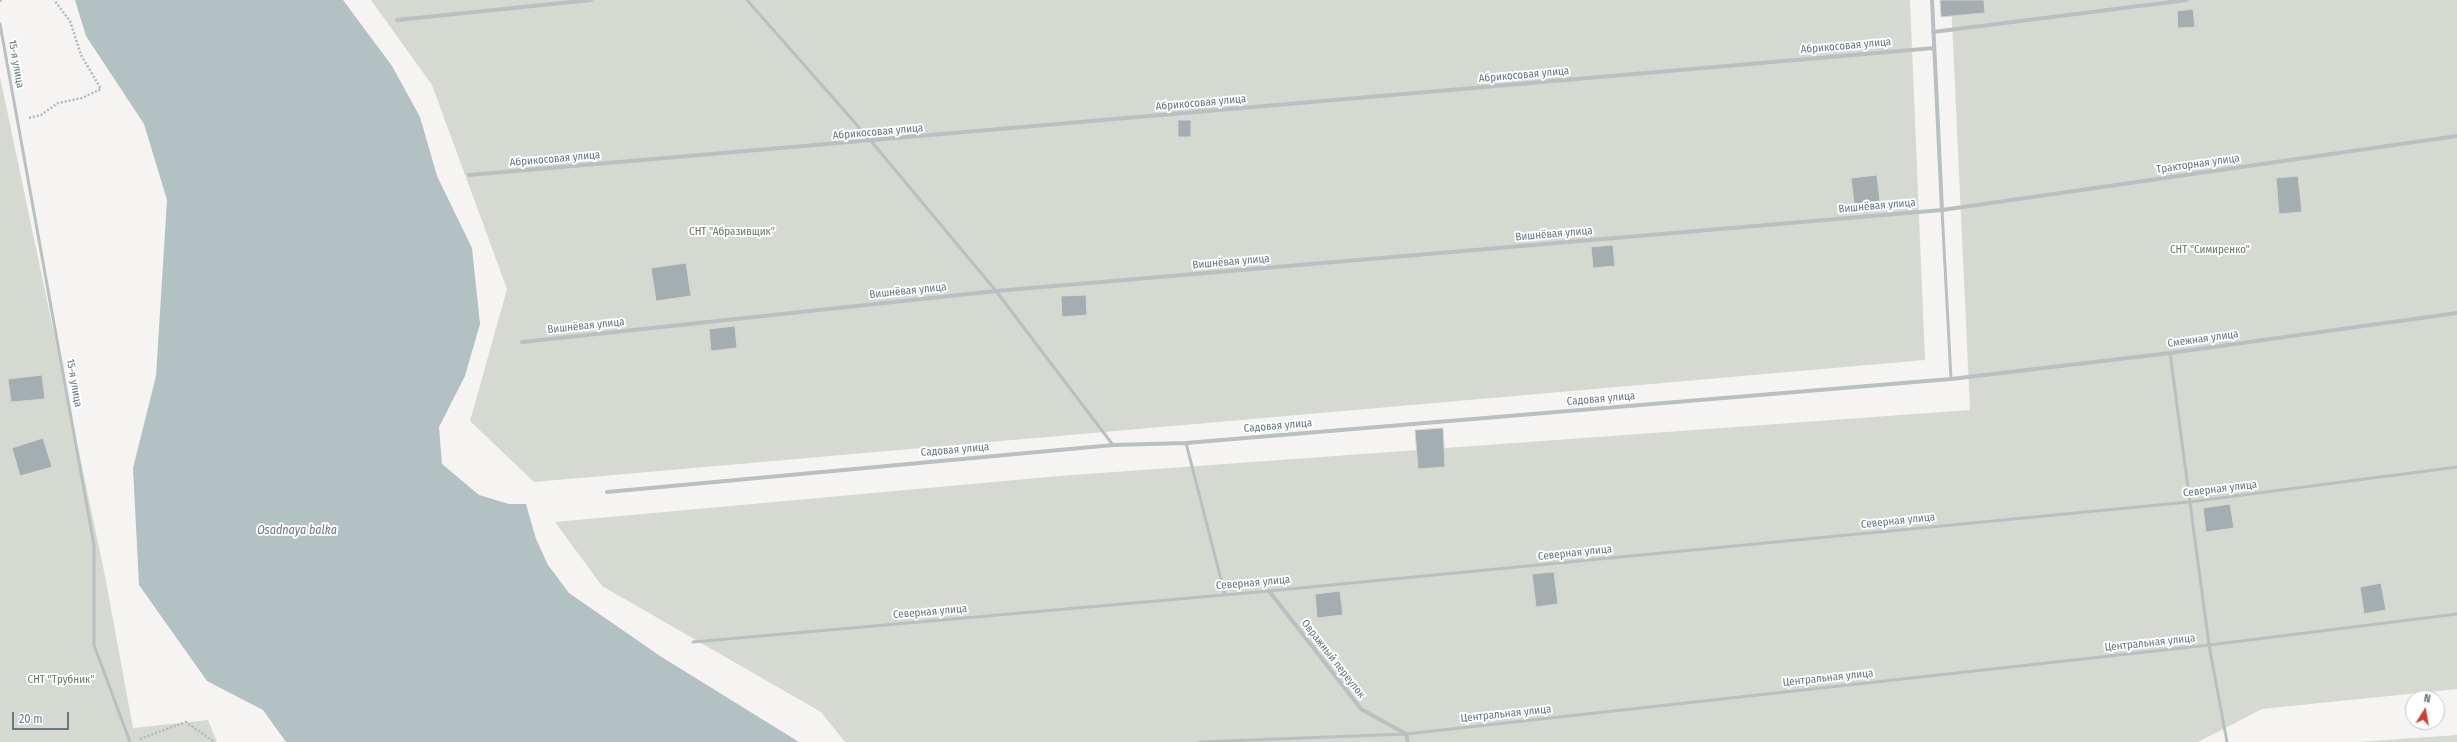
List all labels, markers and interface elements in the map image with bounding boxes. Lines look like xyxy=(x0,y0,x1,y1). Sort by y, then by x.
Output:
street label: Абрикосовая улица xyxy=(1800,35,1892,57)
street label: 15-я улица xyxy=(5,39,27,89)
street label: Абрикосовая улица xyxy=(1478,64,1570,86)
street label: Абрикосовая улица xyxy=(1155,92,1247,114)
street label: Абрикосовая улица xyxy=(832,121,924,143)
street label: Абрикосовая улица xyxy=(509,148,601,170)
street label: Тракторная улица xyxy=(2155,152,2241,176)
street label: Вишнёвая улица xyxy=(1838,196,1916,216)
street label: Вишнёвая улица xyxy=(1515,224,1593,244)
park label: СНТ "Абразивщик" xyxy=(689,225,775,239)
park label: СНТ "Симиренко" xyxy=(2170,243,2250,257)
street label: Вишнёвая улица xyxy=(1192,252,1270,272)
street label: Вишнёвая улица xyxy=(869,280,947,302)
street label: Вишнёвая улица xyxy=(547,315,625,337)
street label: Смежная улица xyxy=(2167,327,2239,351)
street label: 15-я улица xyxy=(63,358,85,408)
street label: Садовая улица xyxy=(1566,389,1636,409)
street label: Садовая улица xyxy=(1243,416,1313,436)
street label: Садовая улица xyxy=(920,440,990,460)
street label: Северная улица xyxy=(2182,478,2258,500)
street label: Северная улица xyxy=(1860,511,1936,531)
water label: Osadnaya balka xyxy=(257,524,337,538)
street label: Северная улица xyxy=(1537,543,1613,563)
street label: Северная улица xyxy=(1215,573,1291,593)
street label: Северная улица xyxy=(892,602,968,622)
street label: Овражный переулок xyxy=(1298,617,1368,701)
street label: Центральная улица xyxy=(2104,632,2196,654)
street label: Центральная улица xyxy=(1782,667,1874,689)
park label: СНТ "Трубник" xyxy=(28,673,94,687)
north arrow xyxy=(2405,690,2445,730)
text: N xyxy=(2423,692,2432,706)
street label: Центральная улица xyxy=(1460,703,1552,725)
scale bar xyxy=(14,704,71,730)
text: 20 m xyxy=(19,712,43,726)

